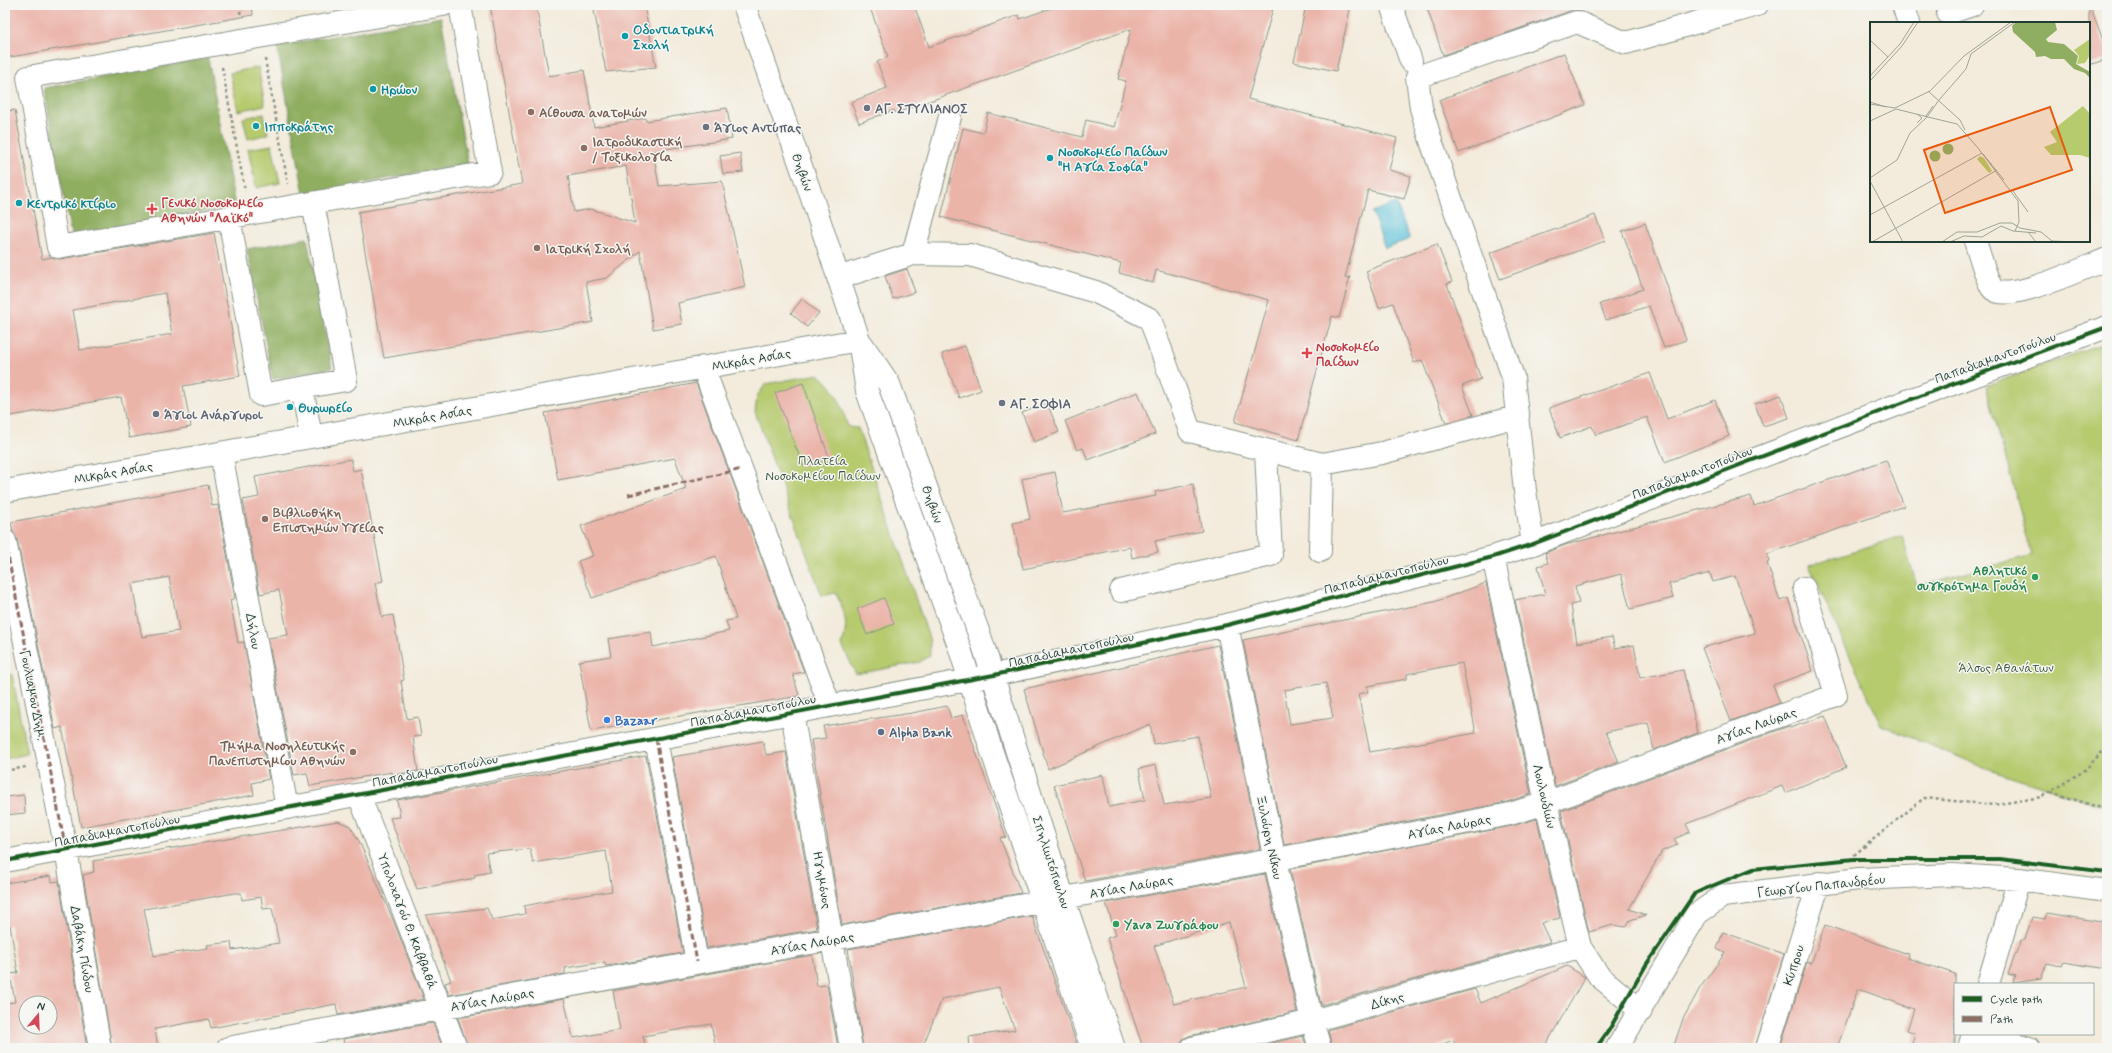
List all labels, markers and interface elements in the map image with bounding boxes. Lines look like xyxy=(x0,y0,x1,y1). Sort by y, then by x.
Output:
place label: Οδοντιατρική Σχολή xyxy=(633,22,714,54)
inset map xyxy=(1870,22,2090,242)
marker: Οδοντιατρική Σχολή xyxy=(620,31,630,41)
place label: Ηρώον xyxy=(381,82,417,99)
marker: Ηρώον xyxy=(368,84,378,94)
place label: ΑΓ. ΣΤΥΛΙΑΝΟΣ xyxy=(875,101,968,118)
marker: ΑΓ. ΣΤΥΛΙΑΝΟΣ xyxy=(862,103,872,113)
place label: Αίθουσα ανατομών xyxy=(539,105,647,122)
marker: Αίθουσα ανατομών xyxy=(526,107,536,117)
place label: Ιπποκράτης xyxy=(264,119,334,136)
place label: Άγιος Αντύπας xyxy=(714,120,802,137)
marker: Ιπποκράτης xyxy=(251,121,261,131)
marker: Άγιος Αντύπας xyxy=(701,122,711,132)
place label: Ιατροδικαστική / Τοξικολογία xyxy=(592,134,683,166)
marker: Ιατροδικαστική / Τοξικολογία xyxy=(579,143,589,153)
place label: Νοσοκομείο Παίδων "Η Αγία Σοφία" xyxy=(1058,144,1168,176)
street label: Θηβών xyxy=(787,151,816,194)
marker: Νοσοκομείο Παίδων "Η Αγία Σοφία" xyxy=(1045,153,1055,163)
place label: Γενικό Νοσοκομείο Αθηνών "Λαϊκό" xyxy=(161,195,264,227)
place label: Κεντρικό κτίριο xyxy=(27,196,116,213)
marker: Κεντρικό κτίριο xyxy=(14,198,24,208)
marker: Γενικό Νοσοκομείο Αθηνών "Λαϊκό" xyxy=(146,203,158,215)
place label: Ιατρική Σχολή xyxy=(545,241,631,258)
marker: Ιατρική Σχολή xyxy=(532,243,542,253)
street label: Παπαδιαμαντοπούλου xyxy=(1933,329,2058,388)
place label: Νοσοκομείο Παίδων xyxy=(1316,339,1379,371)
street label: Μικράς Ασίας xyxy=(710,345,793,376)
marker: Νοσοκομείο Παίδων xyxy=(1301,347,1313,359)
place label: ΑΓ. ΣΟΦΙΑ xyxy=(1010,396,1071,413)
marker: ΑΓ. ΣΟΦΙΑ xyxy=(997,398,1007,408)
place label: Θυρωρείο xyxy=(298,400,353,417)
marker: Θυρωρείο xyxy=(285,402,295,412)
street label: Μικράς Ασίας xyxy=(391,402,474,433)
place label: Άγιοι Ανάργυροι xyxy=(164,407,264,424)
marker: Άγιοι Ανάργυροι xyxy=(151,409,161,419)
street label: Παπαδιαμαντοπούλου xyxy=(1630,443,1755,504)
park label: Πλατεία Νοσοκομείου Παίδων xyxy=(765,453,881,485)
street label: Μικράς Ασίας xyxy=(72,458,155,489)
street label: Θηβών xyxy=(917,483,946,526)
place label: Βιβλιοθήκη Επιστημών Υγείας xyxy=(273,505,384,537)
marker: Βιβλιοθήκη Επιστημών Υγείας xyxy=(260,514,270,524)
street label: Παπαδιαμαντοπούλου xyxy=(1322,552,1450,599)
place label: Αθλητικό συγκρότημα Γουδή xyxy=(1917,563,2027,595)
marker: Αθλητικό συγκρότημα Γουδή xyxy=(2030,572,2040,582)
street label: Δήλου xyxy=(241,612,264,651)
street label: Παπαδιαμαντοπούλου xyxy=(1007,629,1136,672)
street label: Γουλιαμου Δημ. xyxy=(15,649,50,742)
park label: Άλσος Αθανάτων xyxy=(1958,660,2054,677)
street label: Παπαδιαμαντοπούλου xyxy=(689,691,818,732)
street label: Αγίας Λαύρας xyxy=(1714,704,1799,749)
place label: Bazaar xyxy=(615,713,658,730)
marker: Bazaar xyxy=(602,715,612,725)
place label: Alpha Bank xyxy=(889,725,952,742)
marker: Alpha Bank xyxy=(876,727,886,737)
place label: Τμήμα Νοσηλευτικής Πανεπιστημίου Αθηνών xyxy=(209,738,345,770)
marker: Τμήμα Νοσηλευτικής Πανεπιστημίου Αθηνών xyxy=(348,747,358,757)
street label: Παπαδιαμαντοπούλου xyxy=(371,751,500,792)
street label: Λουλουδιών xyxy=(1528,763,1559,830)
street label: Ξυλούρη Νίκου xyxy=(1251,794,1286,881)
street label: Παπαδιαμαντοπούλου xyxy=(53,811,182,852)
street label: Αγίας Λαύρας xyxy=(1406,811,1493,844)
street label: Σπηλιωτόπουλου xyxy=(1028,814,1074,911)
street label: Ηγημόνος xyxy=(808,850,835,911)
street label: Υπολοχαγού Θ. Καββαθά xyxy=(373,851,440,992)
street label: Γεωργίου Παπανδρέου xyxy=(1756,871,1886,902)
street label: Αγίας Λαύρας xyxy=(1088,872,1175,903)
street label: Δαβάκη Πίνδου xyxy=(65,904,98,994)
place label: Yava Ζωγράφου xyxy=(1124,917,1219,934)
marker: Yava Ζωγράφου xyxy=(1111,919,1121,929)
street label: Αγίας Λαύρας xyxy=(769,929,856,960)
street label: Κύπρου xyxy=(1780,943,1809,988)
legend xyxy=(1954,983,2094,1035)
street label: Αγίας Λαύρας xyxy=(449,985,536,1016)
street label: Δίκης xyxy=(1369,989,1406,1014)
text: Cycle path xyxy=(1990,992,2042,1008)
north arrow xyxy=(18,995,58,1035)
text: N xyxy=(35,999,47,1014)
text: Path xyxy=(1990,1012,2013,1028)

